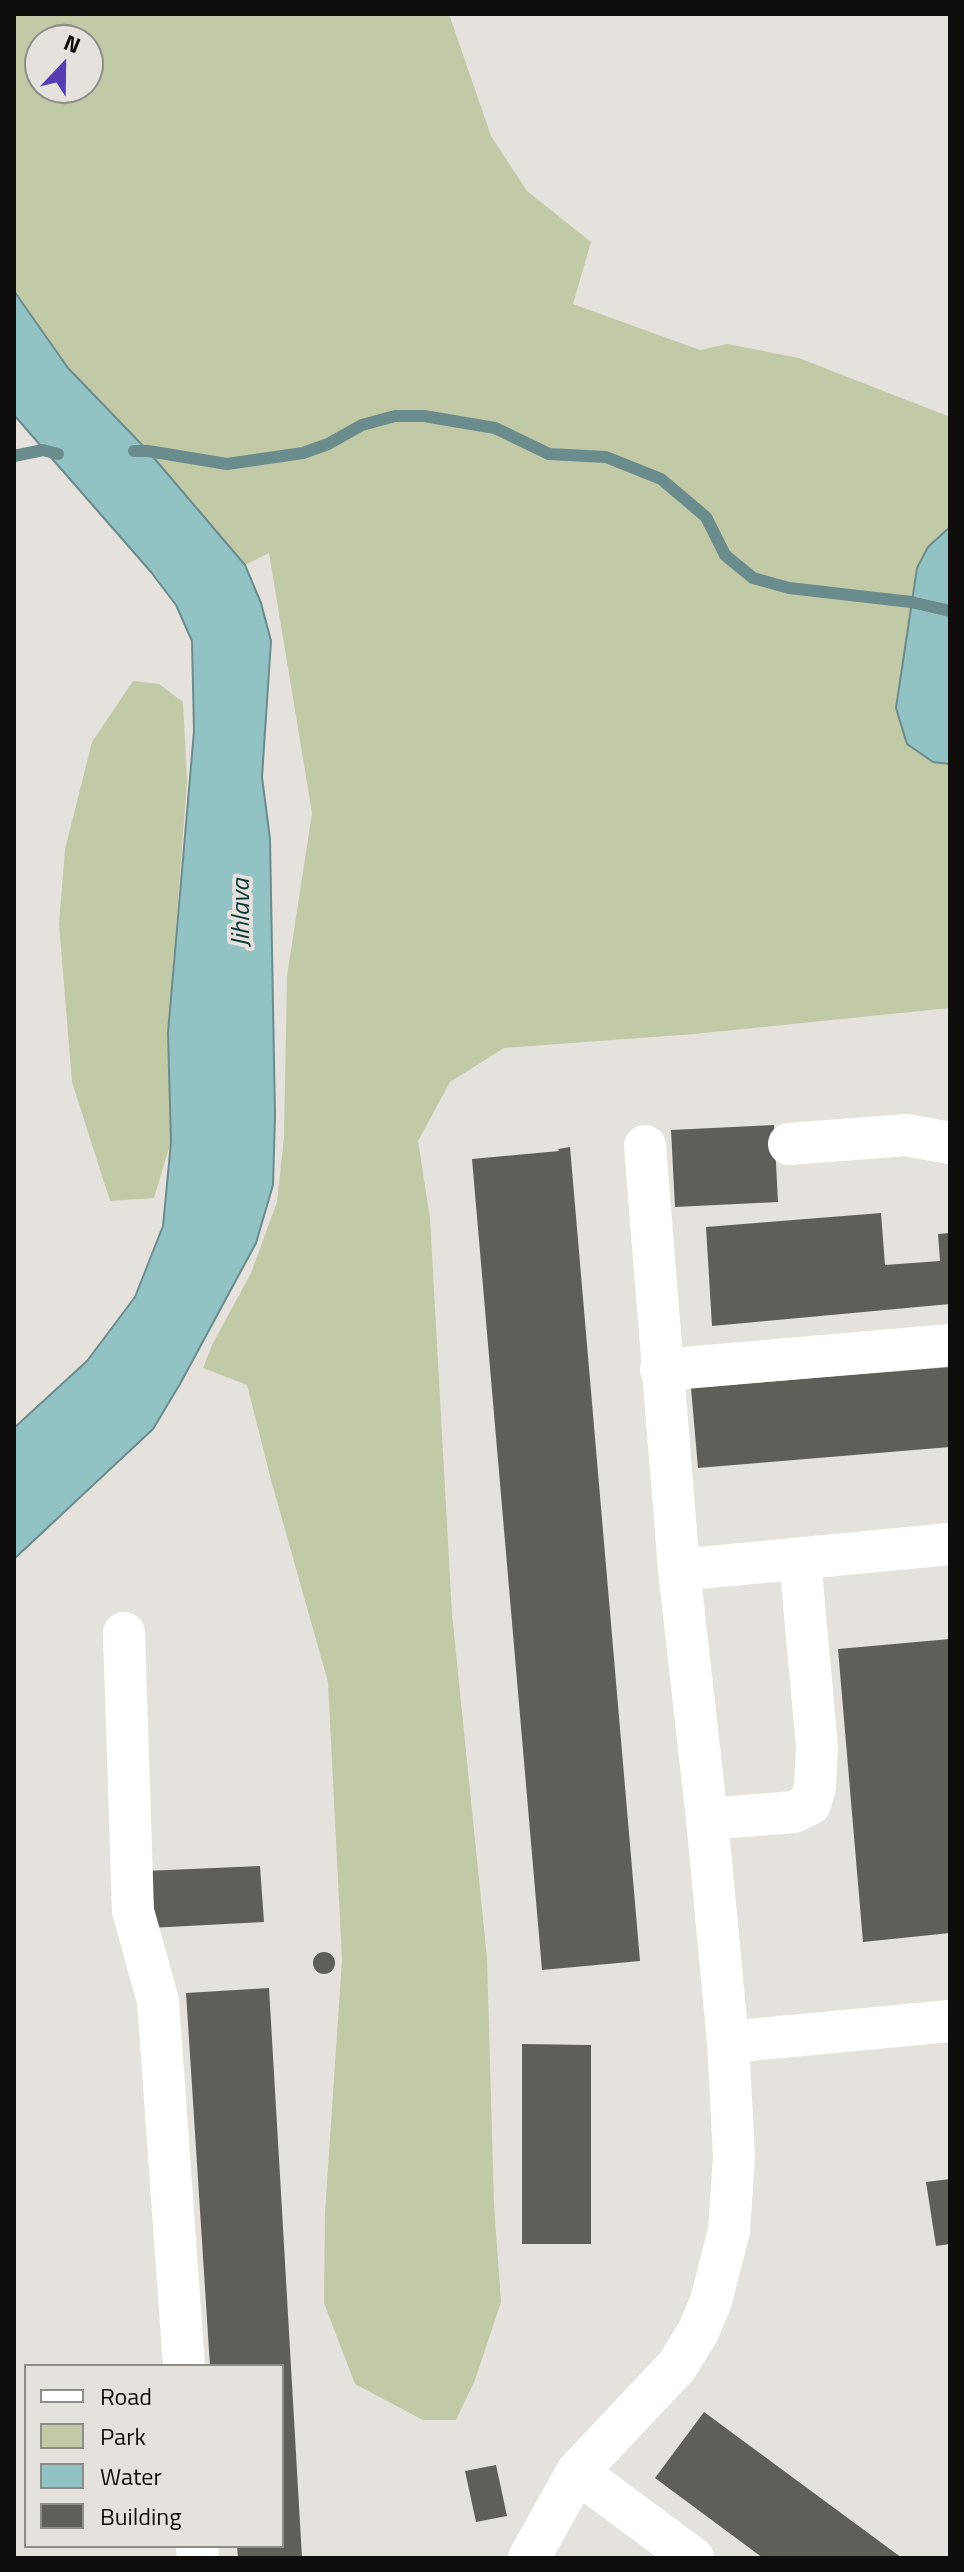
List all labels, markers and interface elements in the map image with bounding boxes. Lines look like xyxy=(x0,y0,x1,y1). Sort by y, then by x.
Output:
north arrow xyxy=(24,24,104,104)
text: N xyxy=(59,25,86,62)
water label: Jihlava xyxy=(227,879,259,947)
legend xyxy=(24,2364,284,2548)
text: Road xyxy=(100,2378,152,2414)
text: Park xyxy=(100,2418,146,2454)
text: Water xyxy=(100,2458,162,2494)
text: Building xyxy=(100,2498,182,2534)

